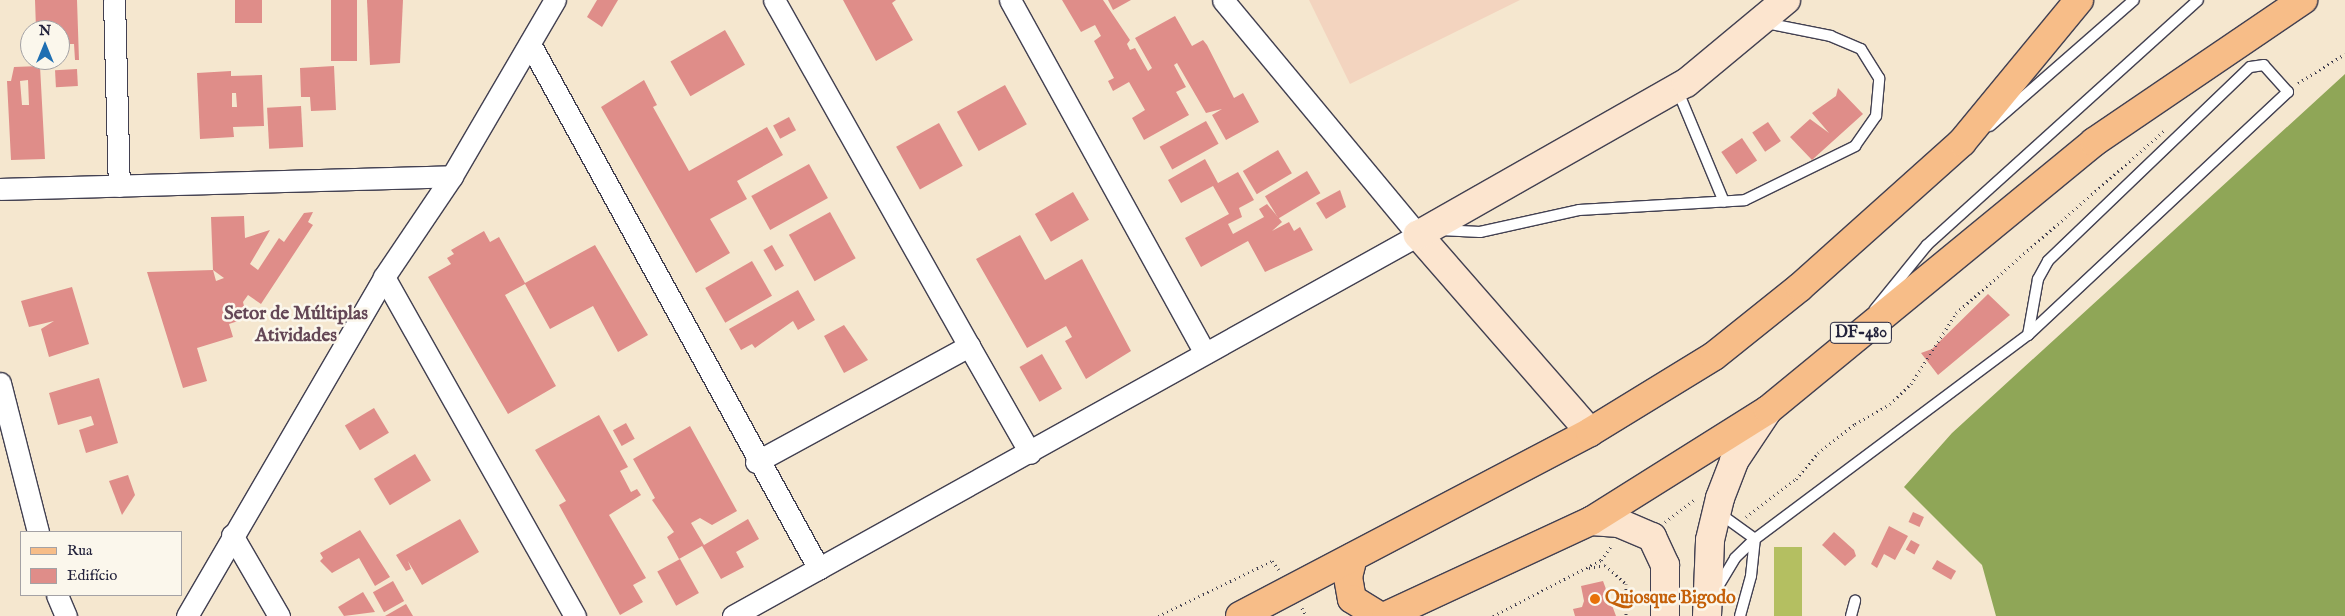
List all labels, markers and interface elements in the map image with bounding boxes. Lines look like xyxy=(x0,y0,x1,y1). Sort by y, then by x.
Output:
north arrow xyxy=(20,20,70,70)
text: N xyxy=(39,22,51,40)
district label: Setor de Múltiplas Atividades xyxy=(224,304,368,348)
road number: DF-480 xyxy=(1830,319,1892,346)
legend xyxy=(20,531,182,596)
text: Rua xyxy=(67,541,93,560)
text: Edifício xyxy=(67,566,117,585)
place label: Quiosque Bigodo xyxy=(1605,588,1736,610)
marker: Quiosque Bigodo xyxy=(1589,593,1601,605)

